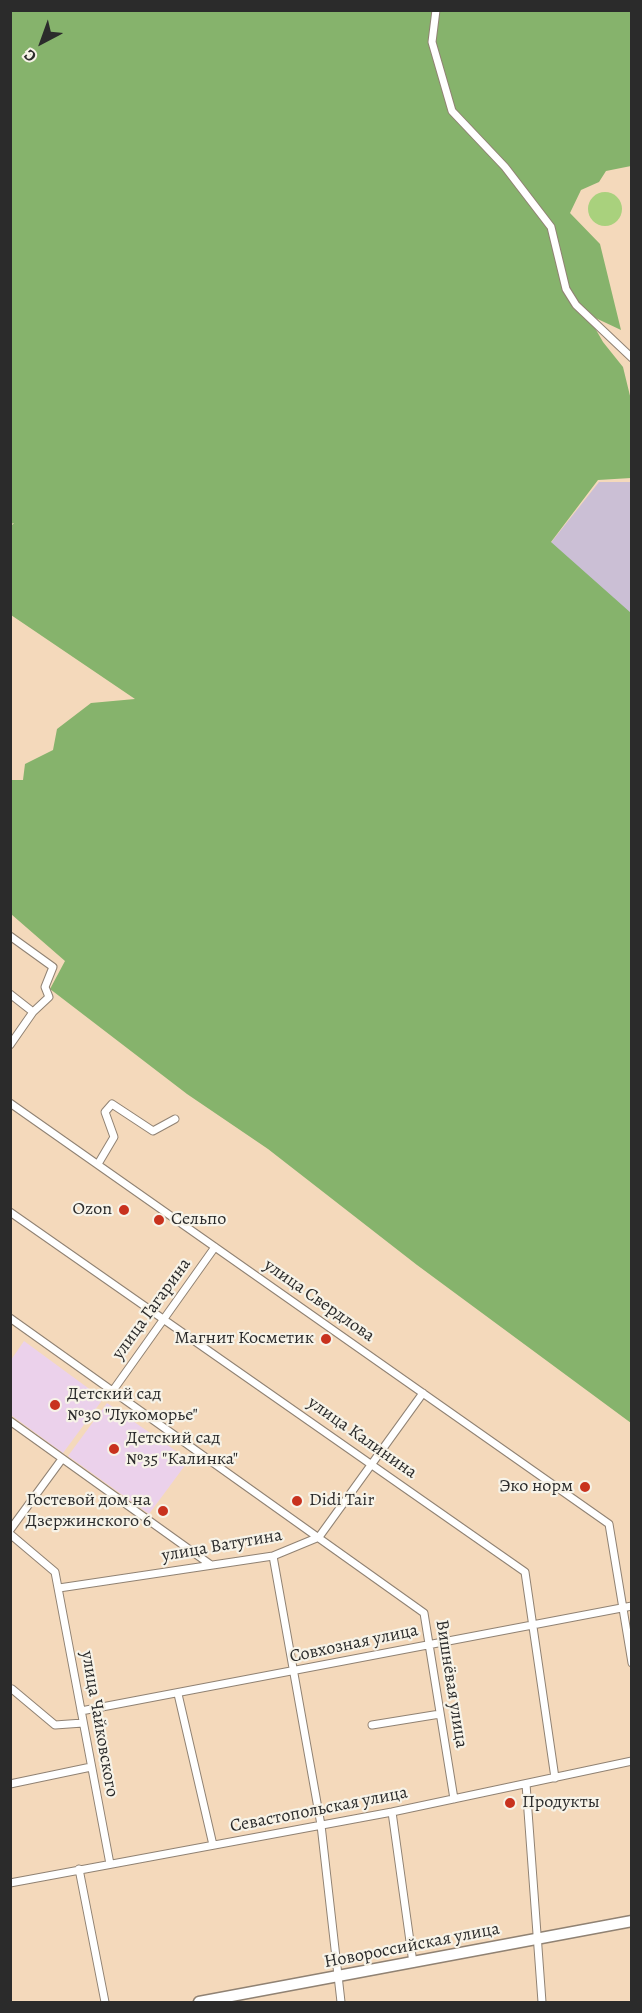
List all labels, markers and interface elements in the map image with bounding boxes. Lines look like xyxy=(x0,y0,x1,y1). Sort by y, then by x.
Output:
north arrow xyxy=(12,12,72,72)
text: С xyxy=(19,44,41,67)
place label: Ozon xyxy=(72,1199,112,1221)
marker: Ozon xyxy=(117,1203,131,1217)
place label: Сельпо xyxy=(171,1209,226,1231)
marker: Сельпо xyxy=(152,1213,166,1227)
street label: улица Гагарина xyxy=(108,1254,196,1364)
street label: улица Свердлова xyxy=(259,1255,379,1347)
place label: Магнит Косметик xyxy=(175,1328,314,1350)
marker: Магнит Косметик xyxy=(319,1332,333,1346)
place label: Детский сад №30 "Лукоморье" xyxy=(67,1384,198,1426)
street label: улица Калинина xyxy=(303,1392,421,1484)
marker: Детский сад №30 "Лукоморье" xyxy=(48,1398,62,1412)
place label: Детский сад №35 "Калинка" xyxy=(126,1428,238,1470)
marker: Детский сад №35 "Калинка" xyxy=(107,1442,121,1456)
place label: Эко норм xyxy=(499,1476,573,1498)
marker: Эко норм xyxy=(578,1480,592,1494)
place label: Гостевой дом на Дзержинского 6 xyxy=(26,1490,151,1532)
place label: Didi Tair xyxy=(309,1490,374,1512)
marker: Didi Tair xyxy=(290,1494,304,1508)
marker: Гостевой дом на Дзержинского 6 xyxy=(156,1504,170,1518)
street label: улица Ватутина xyxy=(160,1525,284,1567)
street label: Вишнёвая улица xyxy=(430,1618,472,1750)
street label: Совхозная улица xyxy=(288,1620,420,1668)
street label: улица Чайковского xyxy=(76,1649,122,1799)
street label: Севастопольская улица xyxy=(228,1782,410,1838)
place label: Продукты xyxy=(522,1792,600,1814)
marker: Продукты xyxy=(503,1796,517,1810)
street label: Новороссийская улица xyxy=(322,1918,502,1974)

